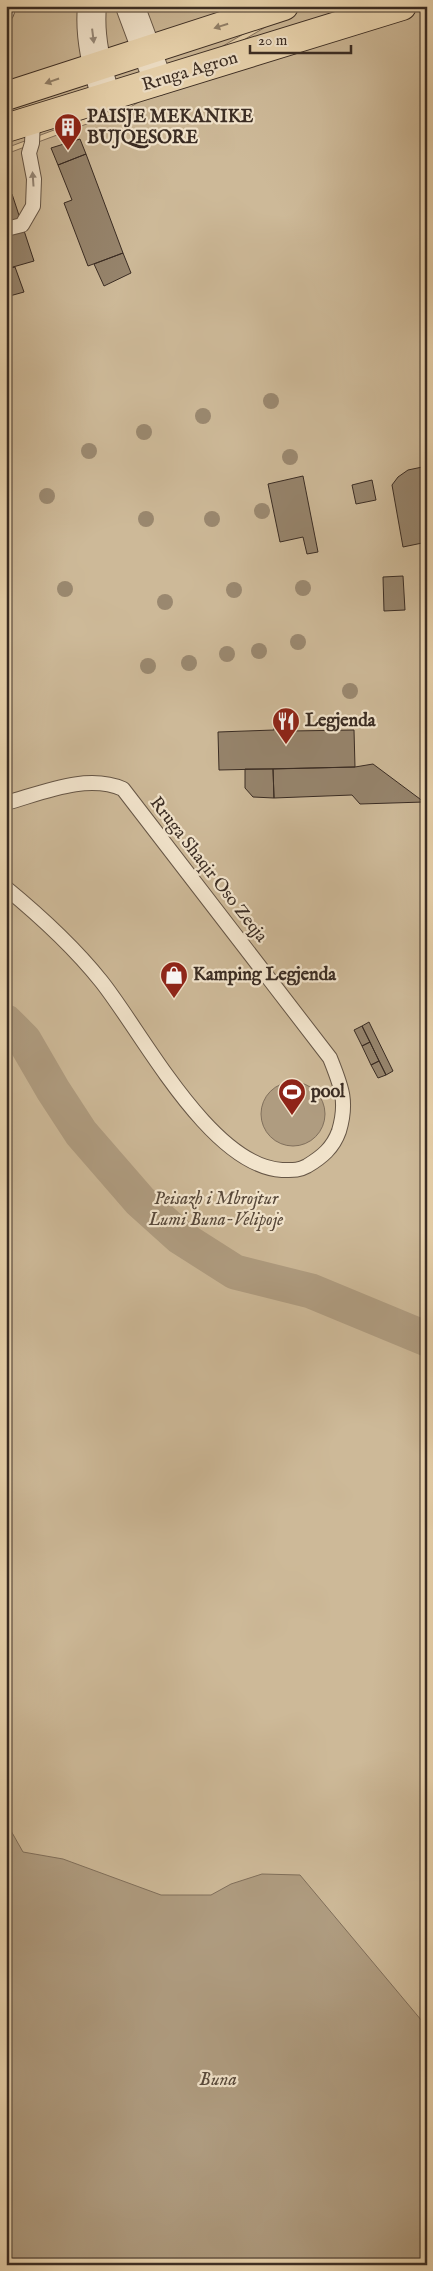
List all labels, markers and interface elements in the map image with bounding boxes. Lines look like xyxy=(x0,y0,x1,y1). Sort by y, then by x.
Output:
scale bar xyxy=(250,22,352,54)
one-way arrow xyxy=(214,23,229,31)
one-way arrow xyxy=(89,29,97,45)
text: 20 m xyxy=(258,31,288,50)
street label: Rruga Agron xyxy=(139,46,241,97)
one-way arrow xyxy=(44,78,59,86)
place label: PAISJE MEKANIKE BUJQESORE xyxy=(87,106,254,150)
building icon: PAISJE MEKANIKE BUJQESORE xyxy=(53,112,83,151)
one-way arrow xyxy=(29,171,37,187)
restaurant icon: Legjenda xyxy=(271,706,301,745)
place label: Legjenda xyxy=(305,710,377,733)
street label: Rruga Shaqir Oso Zeqja xyxy=(144,793,272,948)
shop icon: Kamping Legjenda xyxy=(159,960,189,999)
place label: Kamping Legjenda xyxy=(193,964,337,987)
sports icon: pool xyxy=(277,1077,307,1116)
place label: pool xyxy=(310,1081,346,1104)
park label: Peisazh i Mbrojtur Lumi Buna-Velipoje xyxy=(148,1188,283,1232)
water label: Buna xyxy=(199,2068,237,2092)

